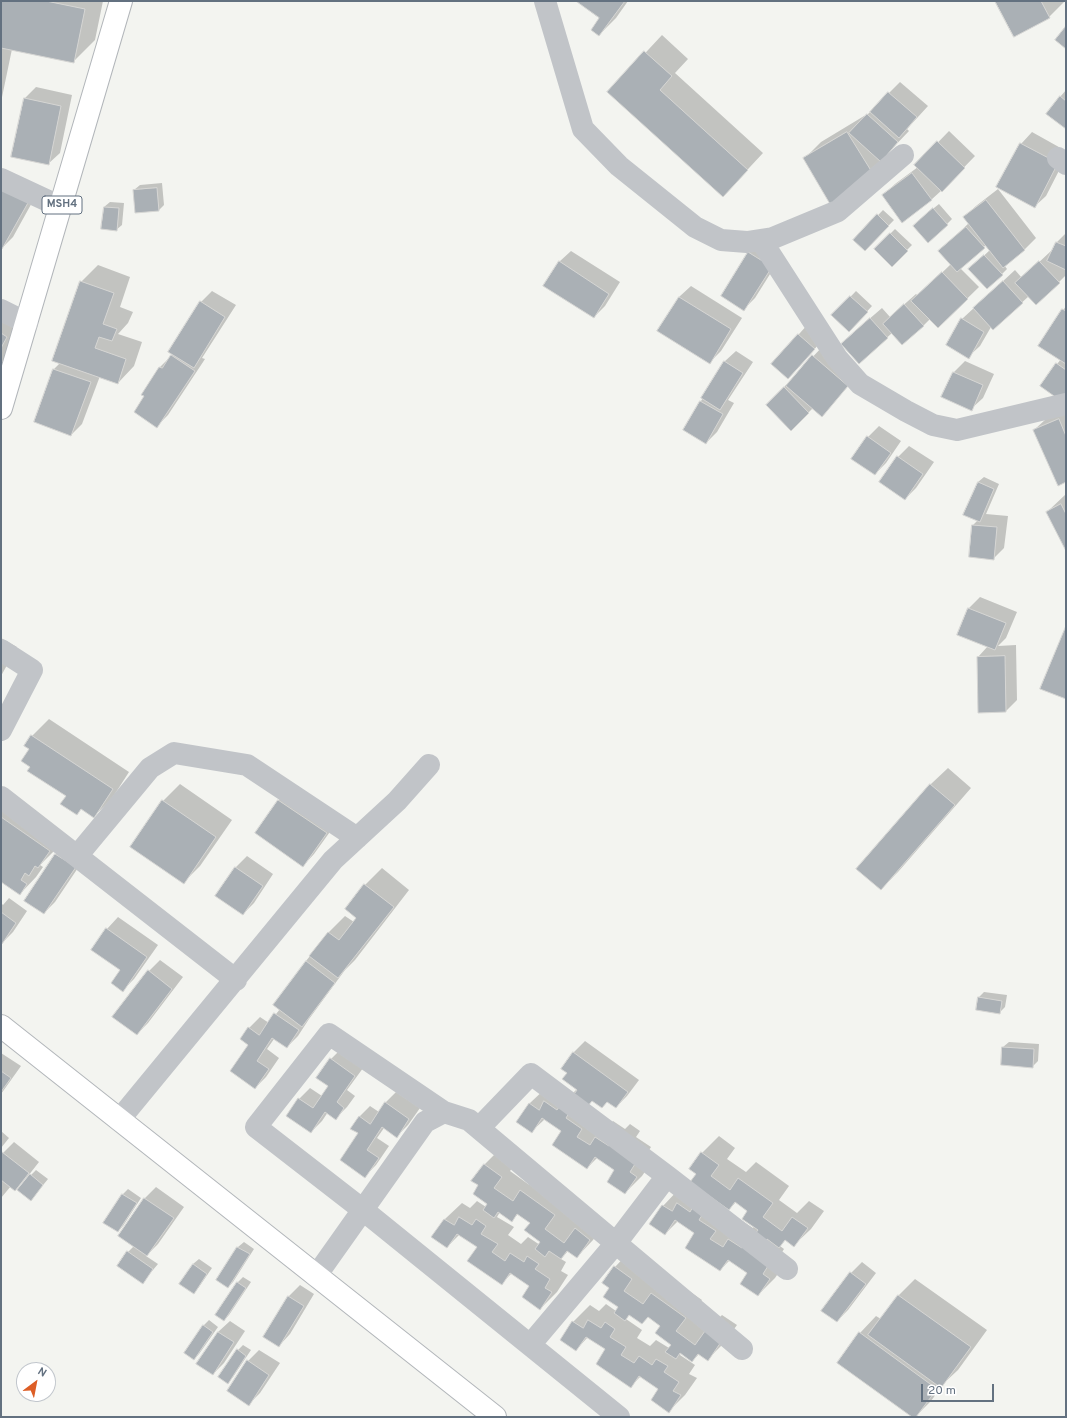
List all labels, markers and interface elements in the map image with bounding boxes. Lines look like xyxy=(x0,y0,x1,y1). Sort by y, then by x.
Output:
road number: MSH4 xyxy=(42,196,82,214)
north arrow xyxy=(16,1362,56,1402)
text: N xyxy=(35,1365,49,1381)
scale bar xyxy=(923,1376,996,1402)
text: 20 m xyxy=(928,1383,956,1399)

